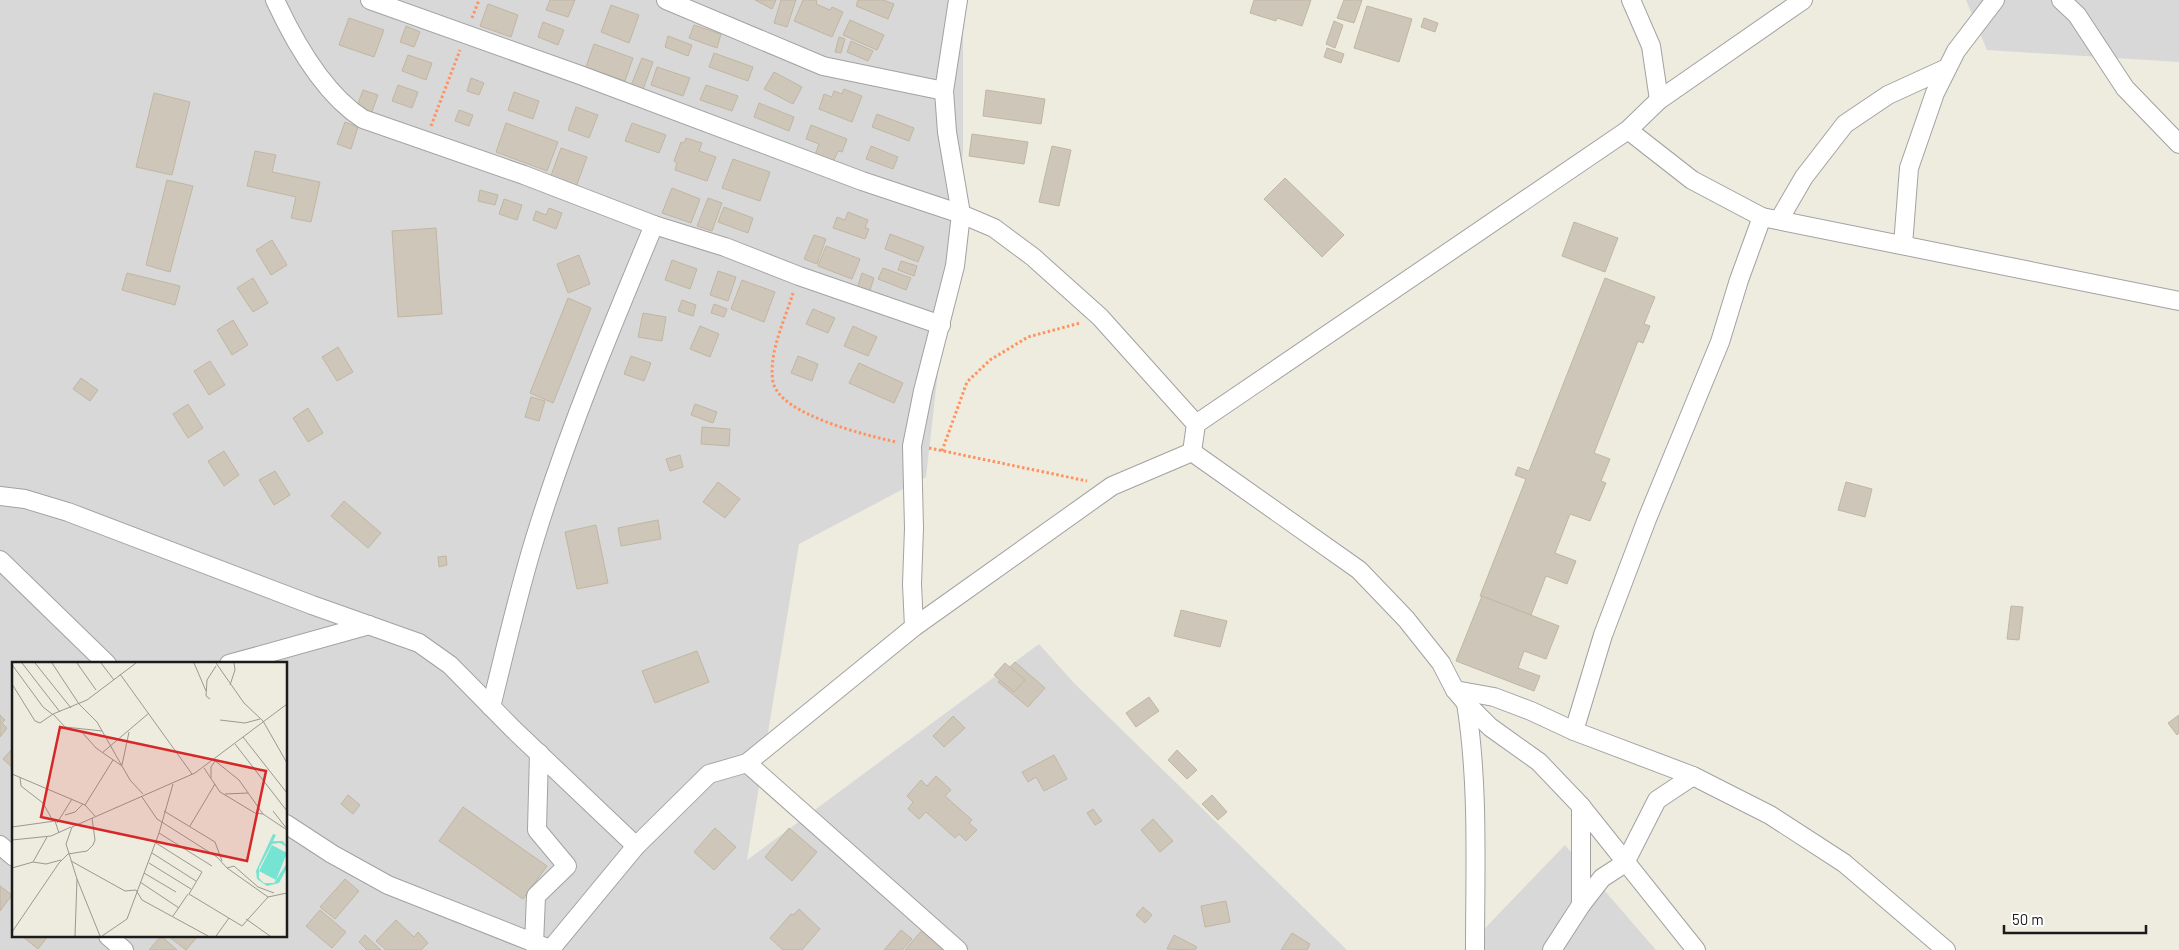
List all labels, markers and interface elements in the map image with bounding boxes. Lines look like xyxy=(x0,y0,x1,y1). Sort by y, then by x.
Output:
inset map xyxy=(12,662,288,938)
scale bar xyxy=(2004,902,2146,934)
text: 50 m xyxy=(2012,910,2044,928)

